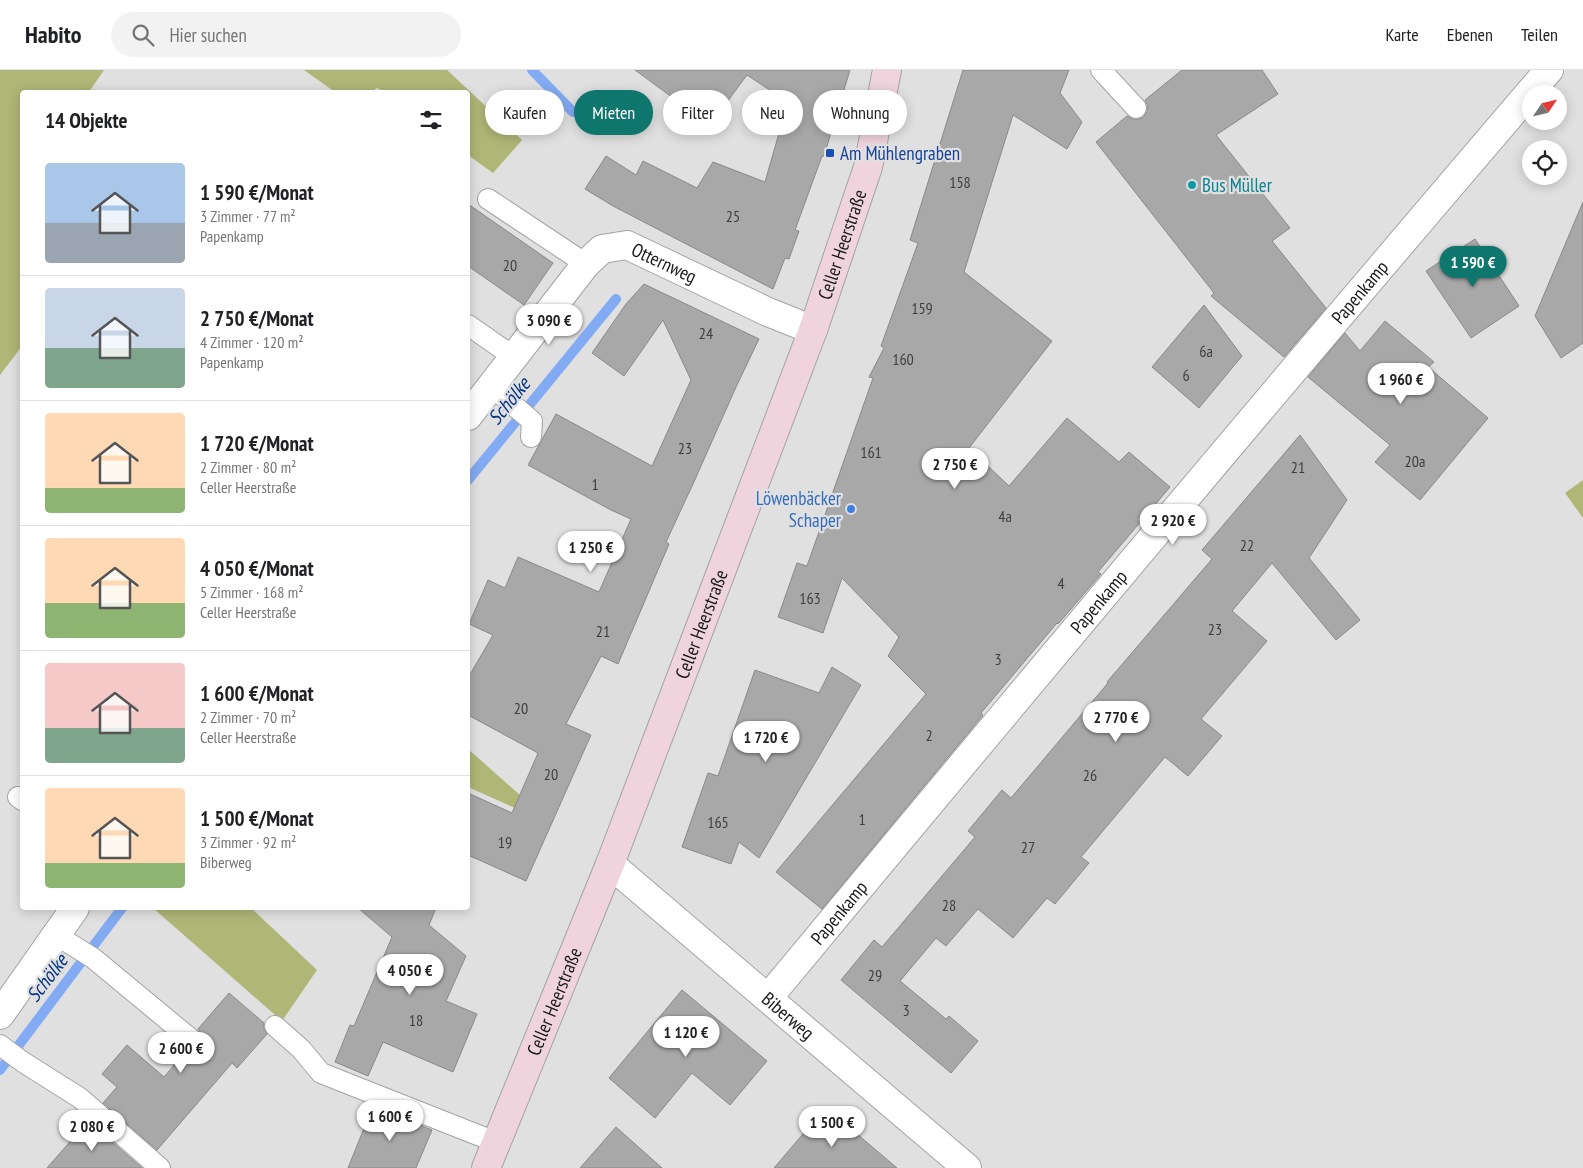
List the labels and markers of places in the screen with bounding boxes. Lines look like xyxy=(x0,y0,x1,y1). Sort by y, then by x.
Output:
place label: Am Mühlengraben xyxy=(840,141,960,165)
marker: Am Mühlengraben xyxy=(824,147,836,159)
place label: Bus Müller xyxy=(1202,173,1273,197)
marker: Bus Müller xyxy=(1186,179,1198,191)
pin: 1 590 € xyxy=(1427,246,1519,288)
pin: 3 090 € xyxy=(503,304,595,346)
pin: 1 960 € xyxy=(1355,362,1447,405)
pin: 2 750 € xyxy=(909,448,1001,490)
place label: Löwenbäcker Schaper xyxy=(756,486,842,532)
marker: Löwenbäcker Schaper xyxy=(845,503,857,515)
pin: 2 920 € xyxy=(1127,504,1219,546)
pin: 1 250 € xyxy=(545,530,637,573)
pin: 2 770 € xyxy=(1070,700,1162,743)
pin: 1 720 € xyxy=(720,720,812,763)
pin: 4 050 € xyxy=(364,954,456,996)
pin: 1 120 € xyxy=(640,1016,732,1058)
pin: 2 600 € xyxy=(135,1032,227,1074)
pin: 1 600 € xyxy=(344,1100,436,1142)
pin: 1 500 € xyxy=(786,1106,878,1148)
pin: 2 080 € xyxy=(46,1110,138,1152)

